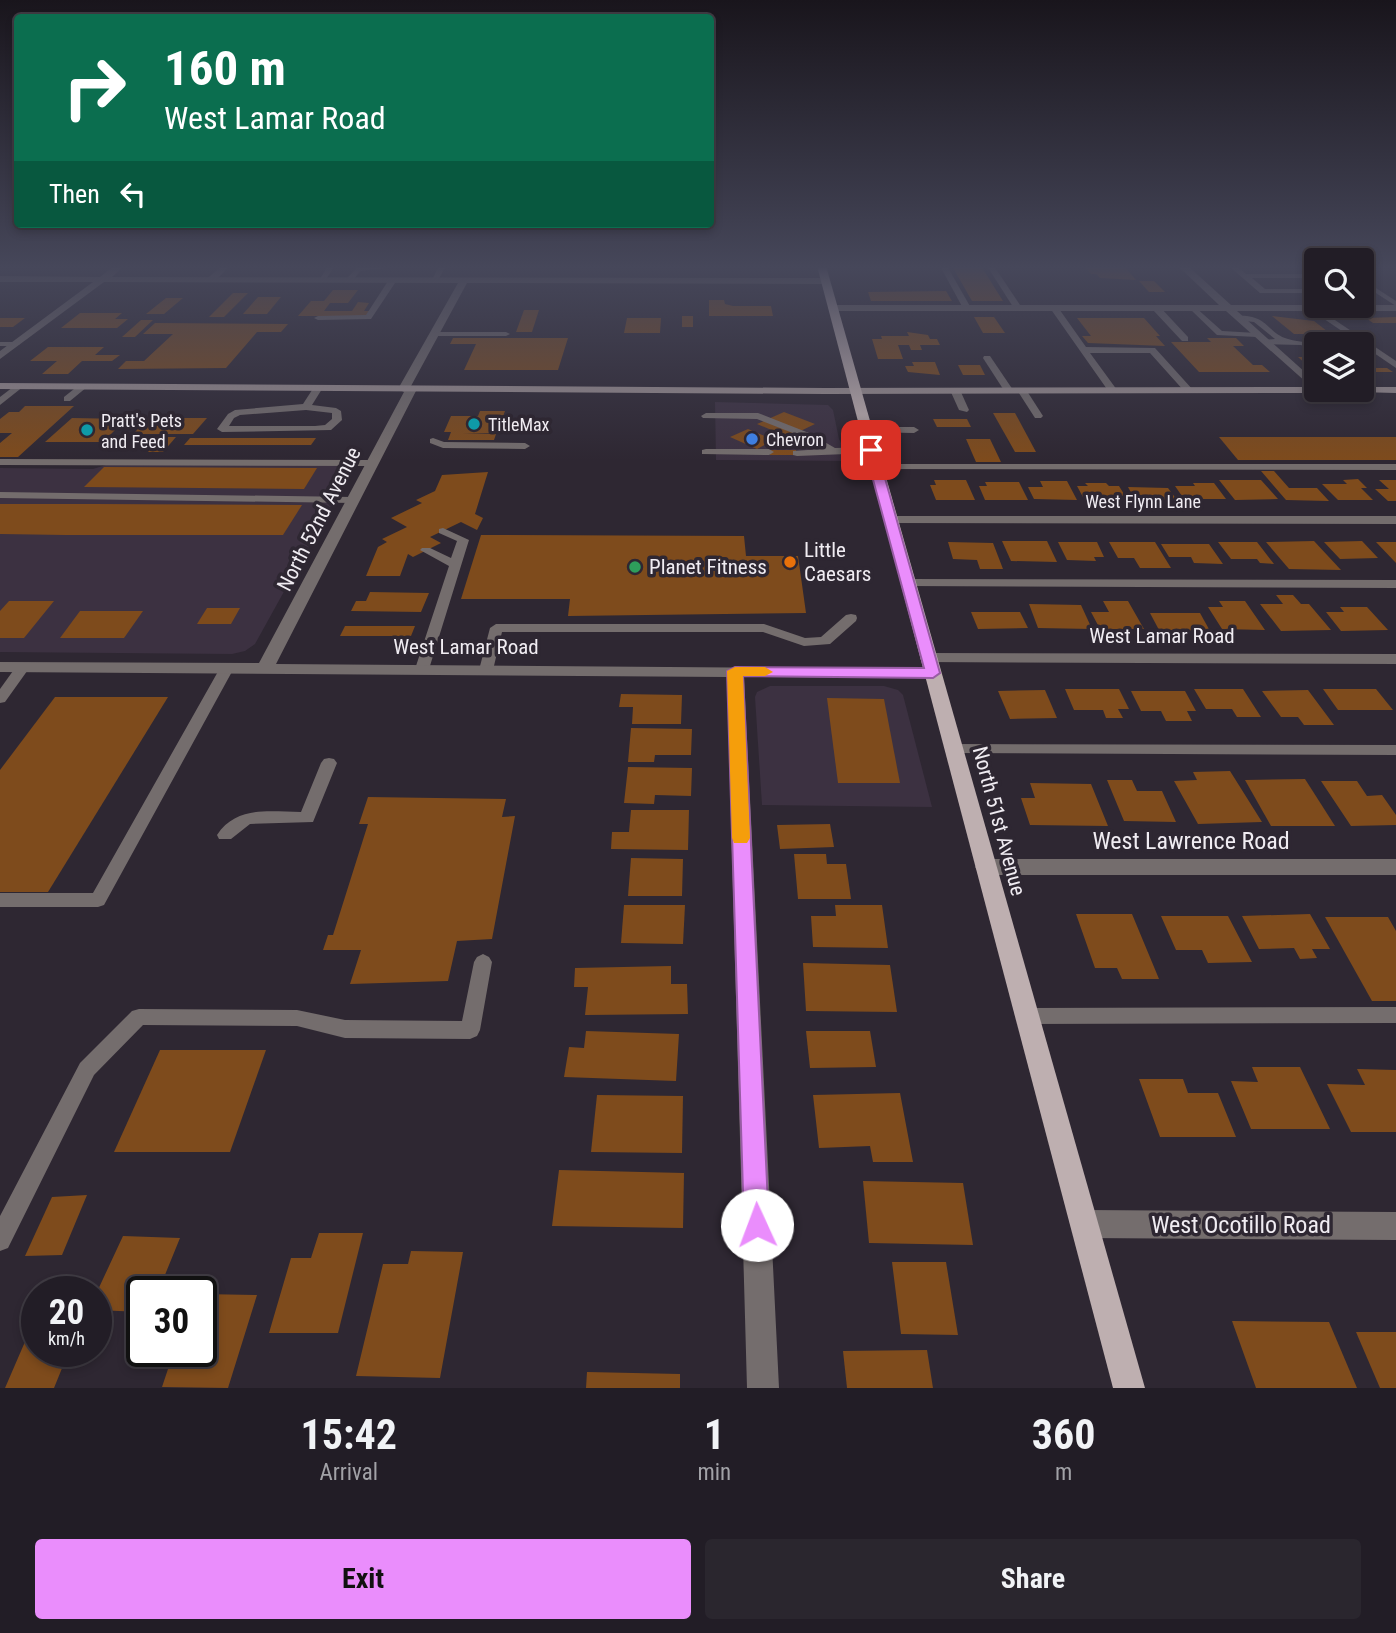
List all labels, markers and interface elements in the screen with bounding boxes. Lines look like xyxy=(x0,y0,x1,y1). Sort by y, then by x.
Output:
text: 160 m xyxy=(164,40,286,97)
icon: right xyxy=(49,42,140,133)
text: West Lamar Road xyxy=(164,99,386,137)
icon: left xyxy=(114,175,152,213)
text: Then xyxy=(49,179,100,209)
map controls xyxy=(1304,248,1374,402)
button: search xyxy=(1304,248,1374,318)
button: layers xyxy=(1304,332,1374,402)
place label: Pratt's Pets and Feed xyxy=(101,410,182,452)
place label: TitleMax xyxy=(488,414,550,435)
marker: TitleMax xyxy=(466,416,482,432)
pin xyxy=(841,420,901,480)
marker: Pratt's Pets and Feed xyxy=(79,422,95,438)
place label: Chevron xyxy=(766,429,824,450)
marker: Chevron xyxy=(744,431,760,447)
icon: arrive xyxy=(852,431,890,469)
street label: North 52nd Avenue xyxy=(272,443,366,595)
street label: West Flynn Lane xyxy=(1085,491,1201,512)
place label: Little Caesars xyxy=(804,538,871,586)
marker: Little Caesars xyxy=(782,554,798,570)
place label: Planet Fitness xyxy=(649,555,767,579)
marker: Planet Fitness xyxy=(627,559,643,575)
street label: West Lamar Road xyxy=(1089,624,1235,648)
street label: West Lamar Road xyxy=(393,635,539,659)
street label: North 51st Avenue xyxy=(968,744,1030,898)
street label: West Lawrence Road xyxy=(1092,827,1290,855)
position arrow xyxy=(720,1188,794,1262)
street label: West Ocotillo Road xyxy=(1151,1211,1331,1239)
speed limit sign: 30 xyxy=(126,1276,217,1367)
text: 20 xyxy=(49,1292,84,1333)
text: km/h xyxy=(48,1328,85,1349)
text: 15:42 xyxy=(301,1410,397,1459)
text: 1 xyxy=(704,1410,725,1459)
text: 360 xyxy=(1032,1410,1095,1459)
text: Arrival xyxy=(319,1459,378,1486)
text: min xyxy=(697,1459,731,1486)
text: m xyxy=(1055,1459,1072,1486)
button: Exit xyxy=(35,1539,691,1619)
button: Share xyxy=(705,1539,1361,1619)

